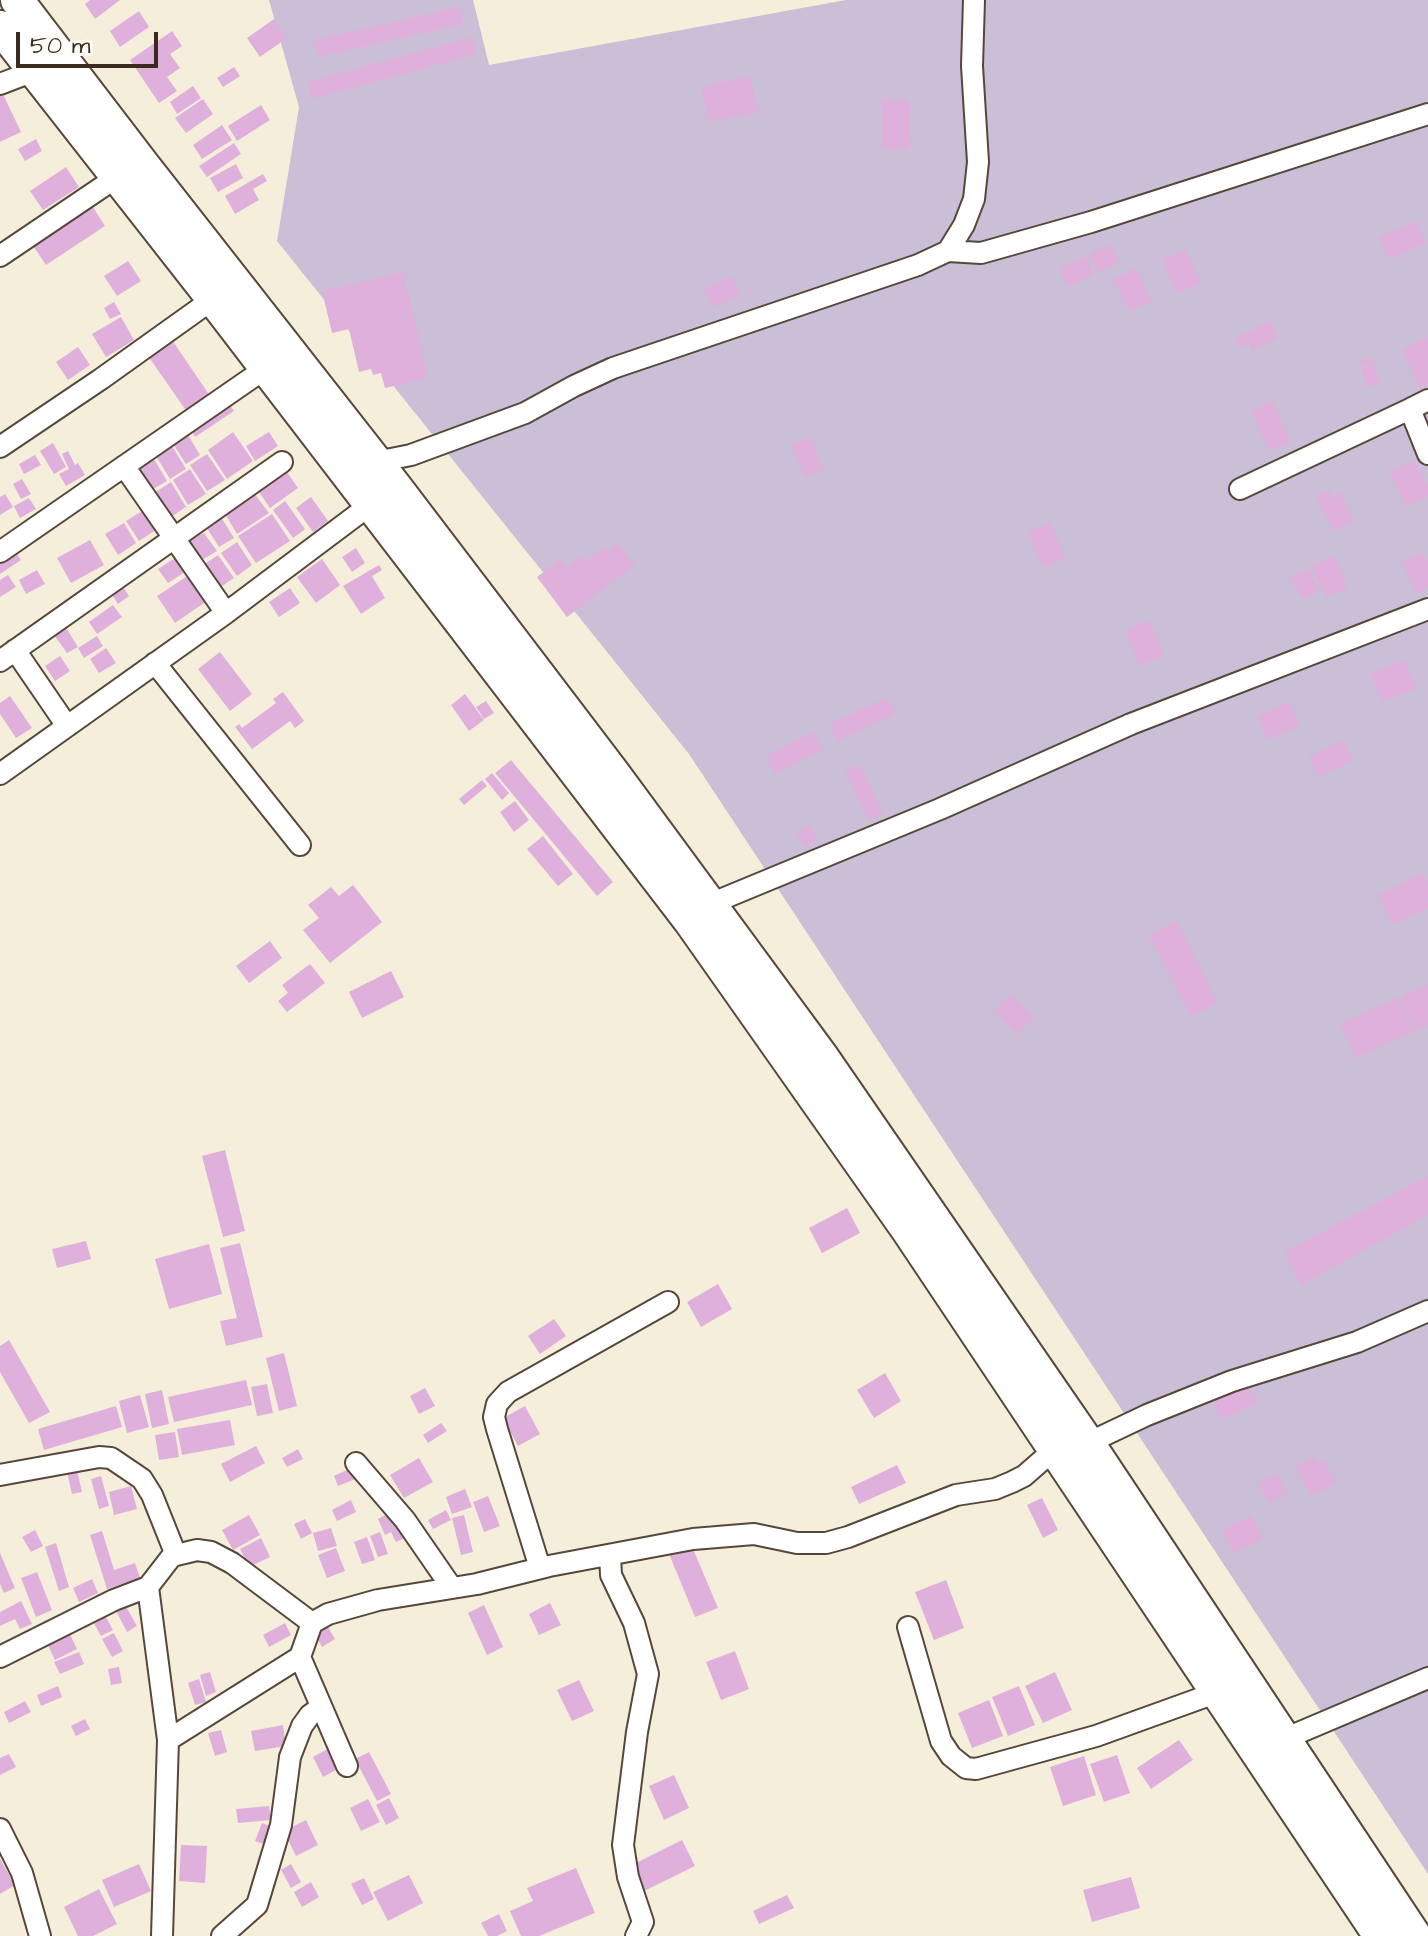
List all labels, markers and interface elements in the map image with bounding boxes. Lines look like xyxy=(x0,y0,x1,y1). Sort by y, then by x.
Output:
scale bar xyxy=(20,16,162,66)
text: 50 m xyxy=(30,29,90,63)

